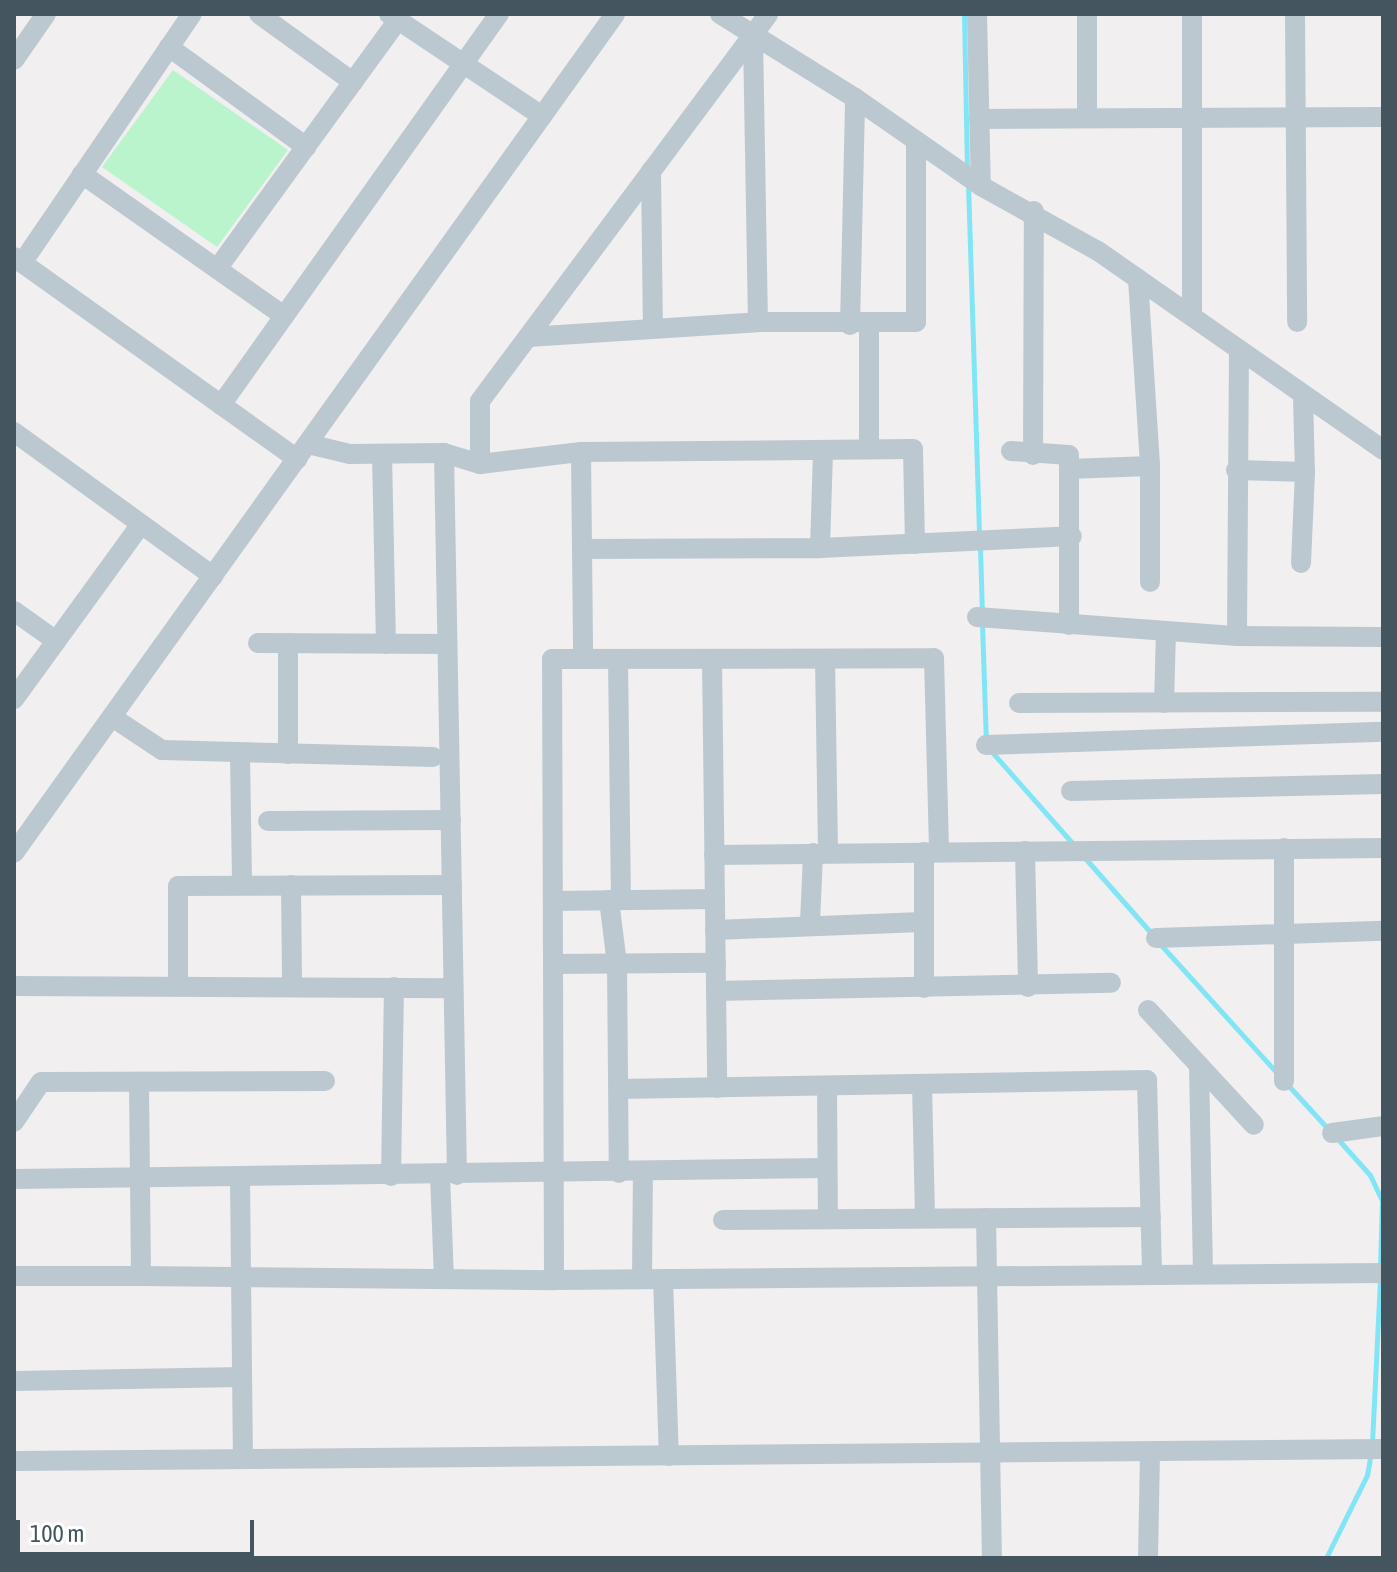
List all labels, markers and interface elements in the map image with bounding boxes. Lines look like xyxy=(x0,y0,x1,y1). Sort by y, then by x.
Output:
scale bar xyxy=(20,1504,258,1554)
text: 100 m xyxy=(30,1520,84,1547)

